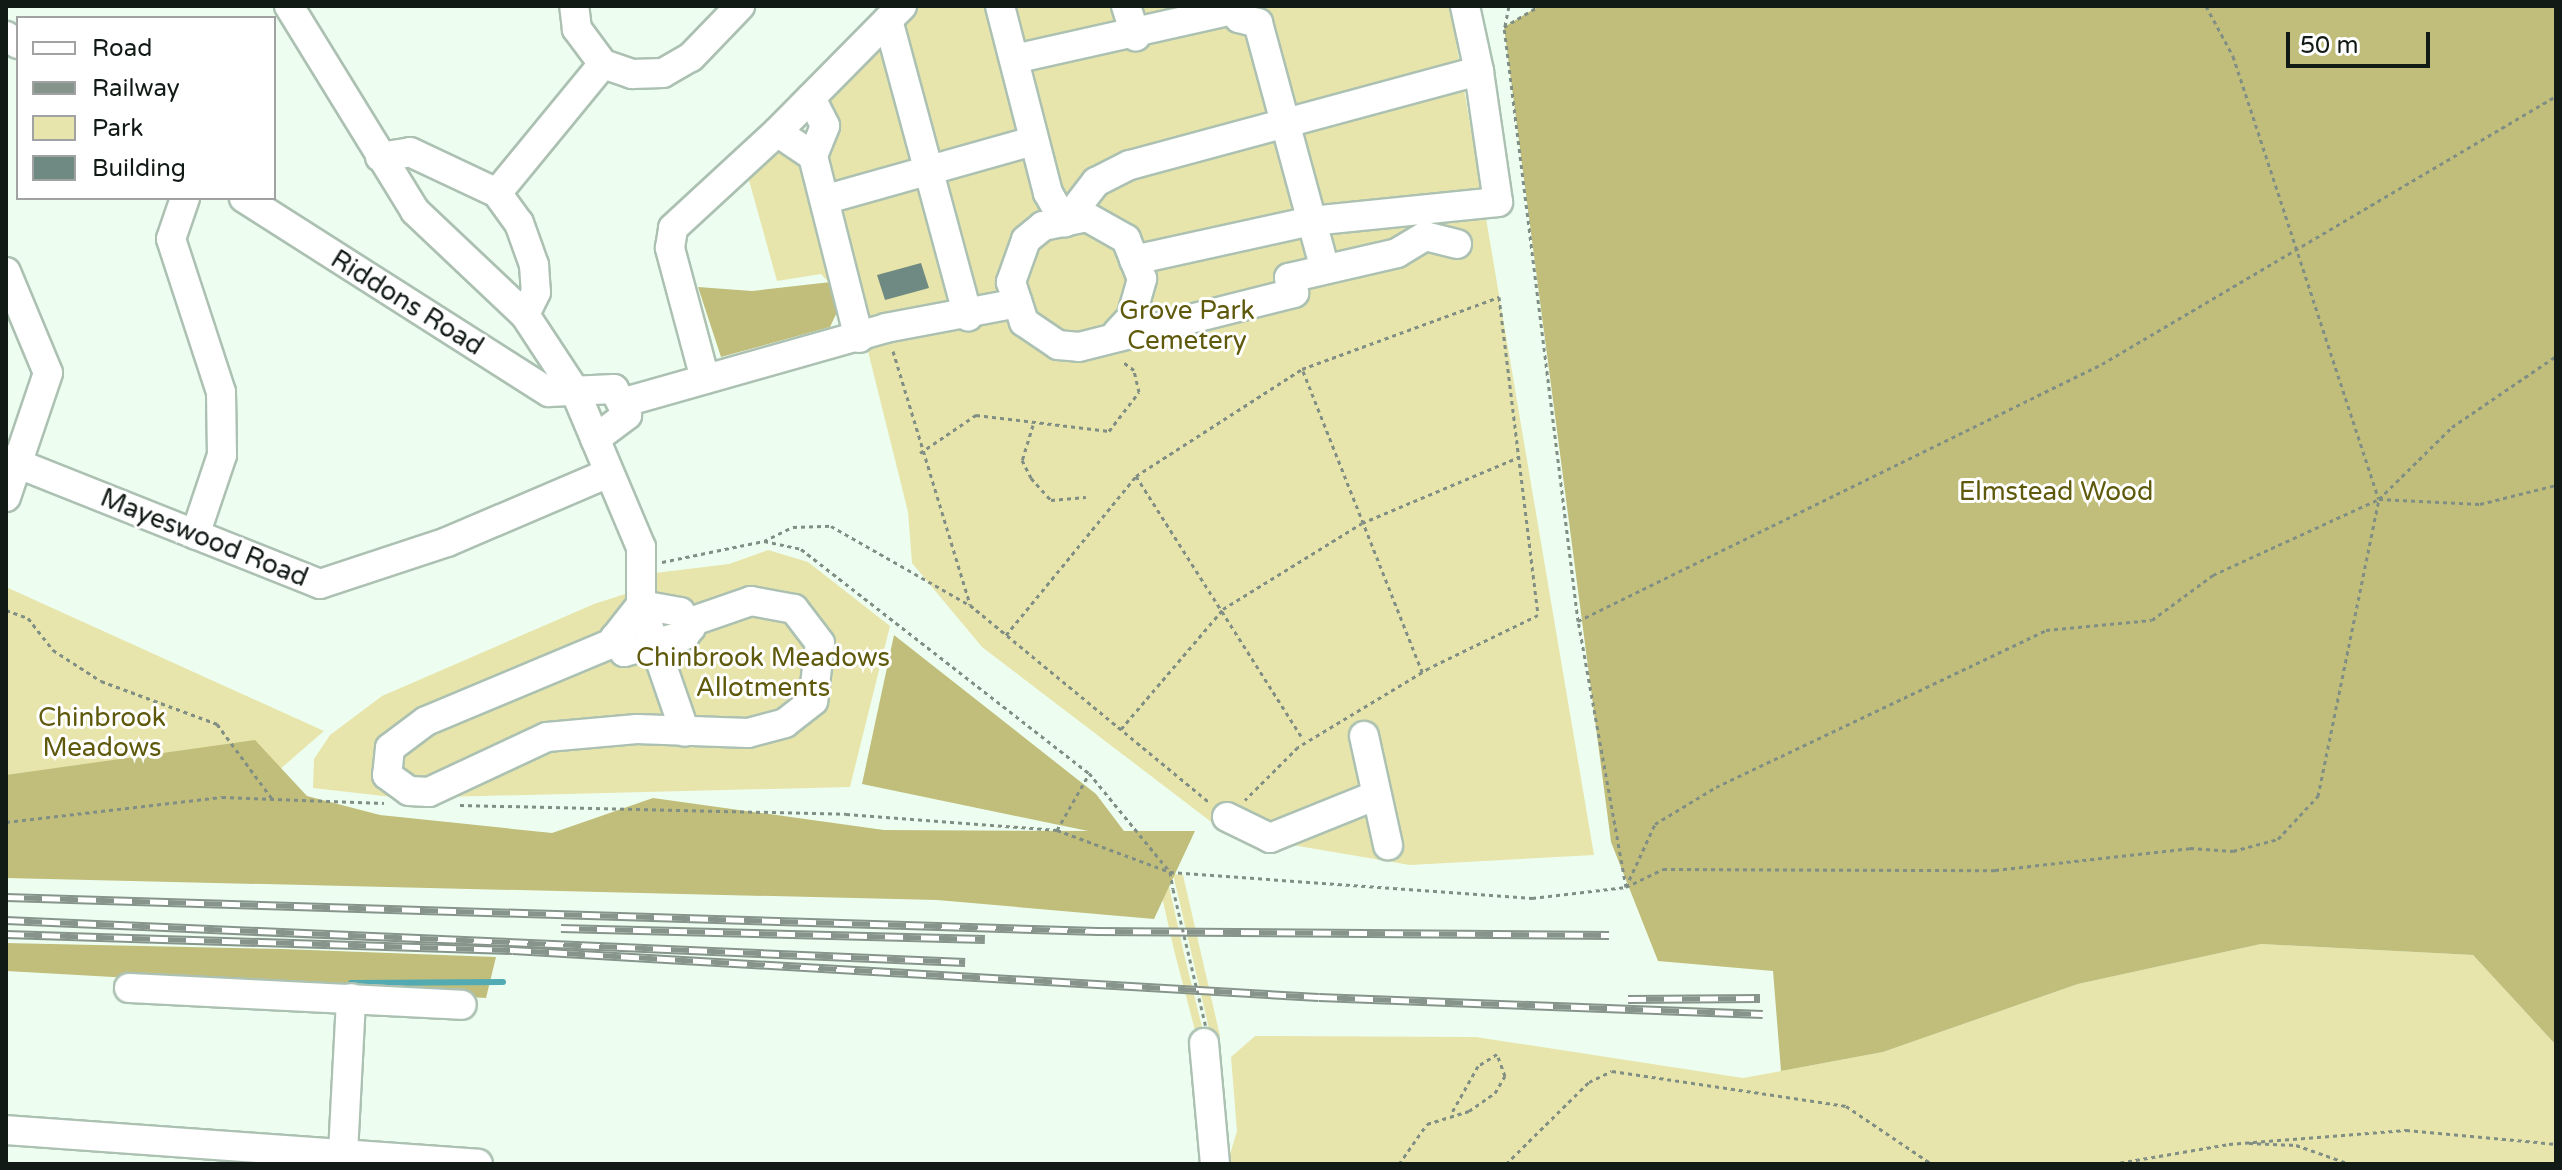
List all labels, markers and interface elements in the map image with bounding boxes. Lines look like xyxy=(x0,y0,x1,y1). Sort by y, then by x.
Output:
legend xyxy=(16,16,276,200)
scale bar xyxy=(2290,16,2434,66)
text: 50 m xyxy=(2300,31,2358,60)
text: Road xyxy=(92,34,152,63)
text: Railway xyxy=(92,74,180,103)
text: Park xyxy=(92,114,143,143)
text: Building xyxy=(92,154,186,183)
street label: Riddons Road xyxy=(325,244,489,362)
park label: Grove Park Cemetery xyxy=(1119,295,1255,356)
park label: Elmstead Wood xyxy=(1959,476,2153,508)
street label: Mayeswood Road xyxy=(96,482,312,594)
park label: Chinbrook Meadows Allotments xyxy=(636,642,890,704)
park label: Chinbrook Meadows xyxy=(38,702,166,764)

